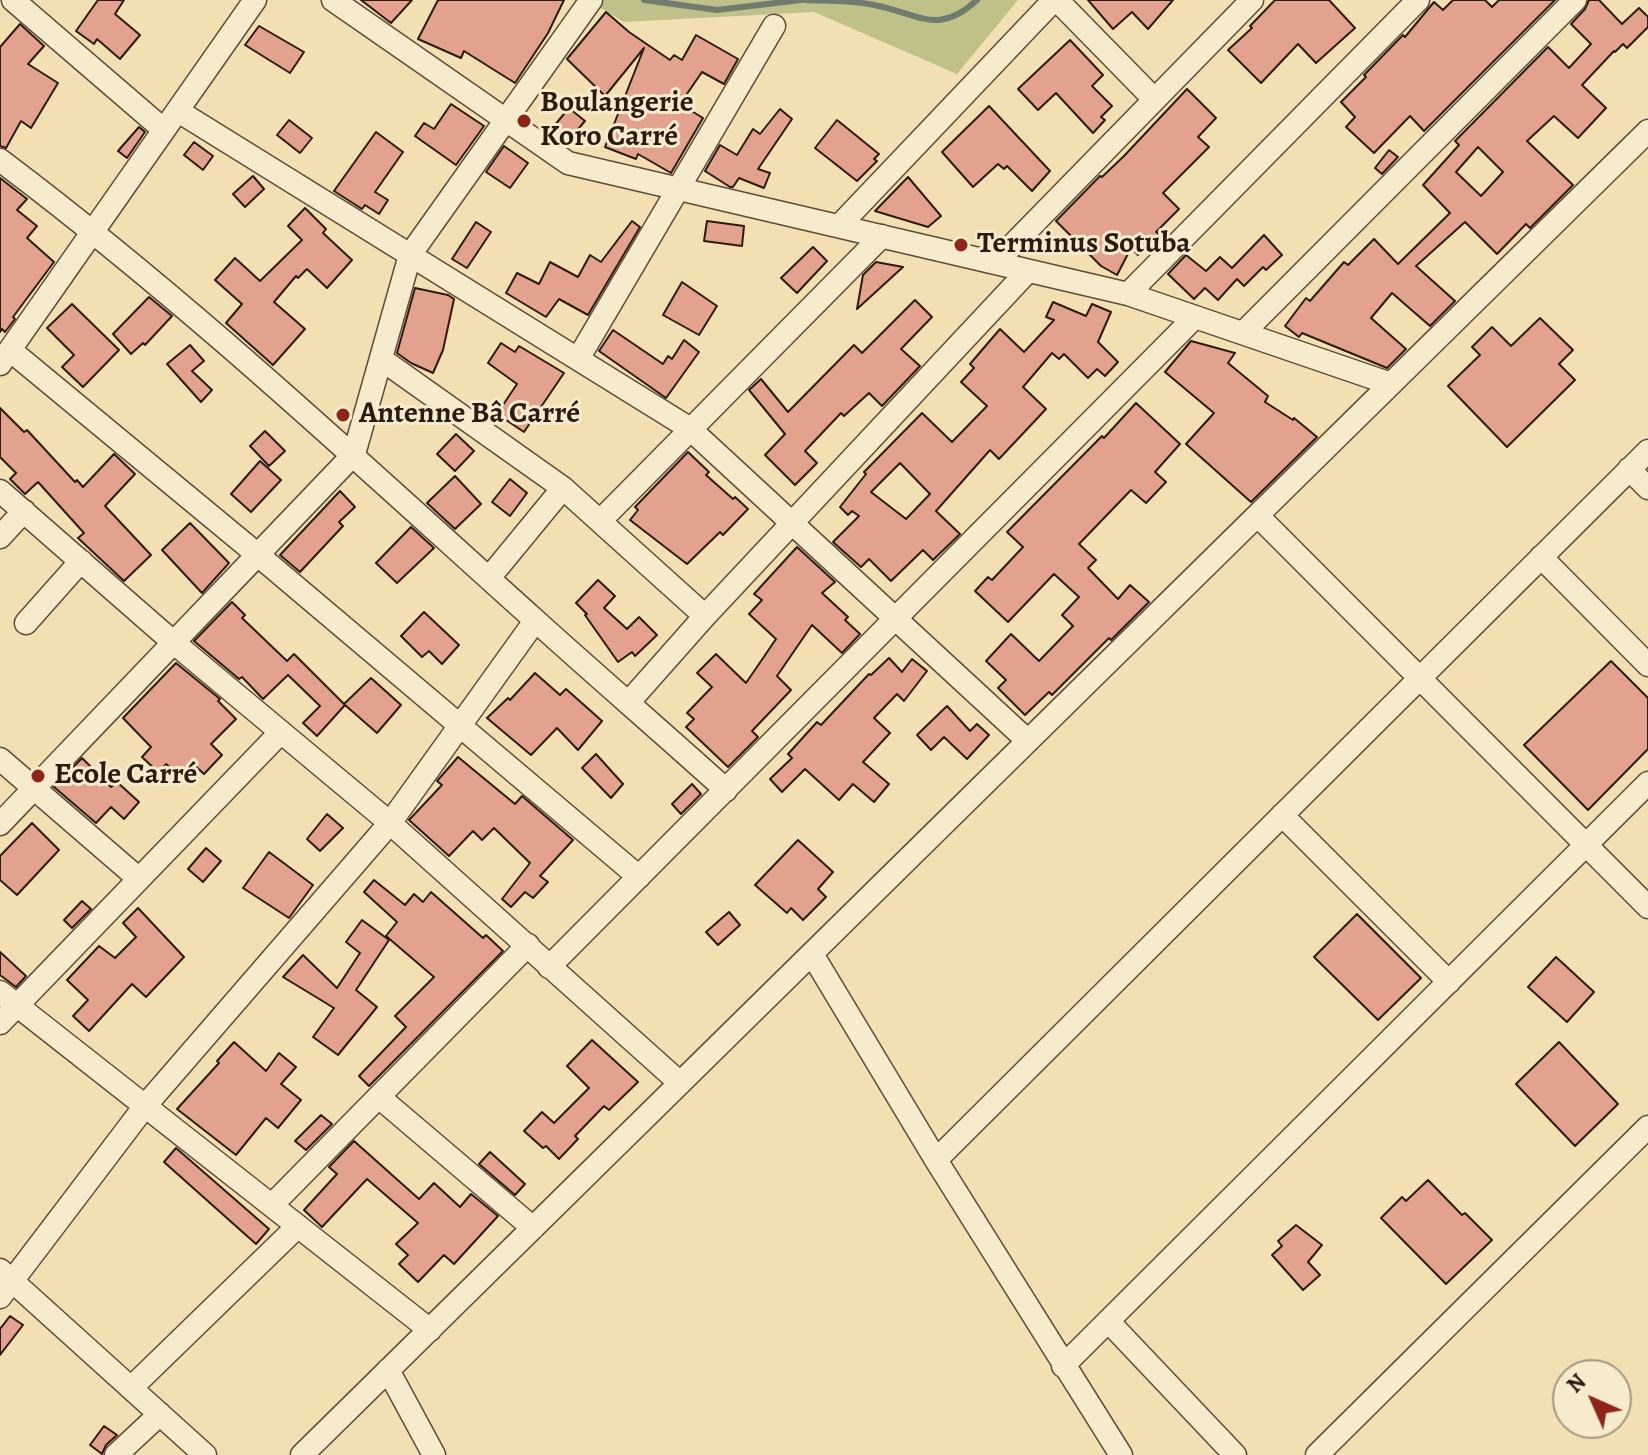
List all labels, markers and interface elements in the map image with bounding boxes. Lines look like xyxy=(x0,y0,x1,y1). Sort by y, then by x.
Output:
place label: Boulangerie Koro Carré xyxy=(540,86,694,156)
marker: Boulangerie Koro Carré xyxy=(515,112,533,130)
place label: Terminus Sotuba xyxy=(977,227,1191,263)
marker: Terminus Sotuba xyxy=(952,236,970,254)
place label: Antenne Bâ Carré xyxy=(359,397,580,433)
marker: Antenne Bâ Carré xyxy=(334,406,352,424)
place label: Ecole Carré xyxy=(54,758,197,794)
marker: Ecole Carré xyxy=(29,767,47,785)
north arrow xyxy=(1552,1359,1632,1439)
text: N xyxy=(1560,1367,1593,1400)

